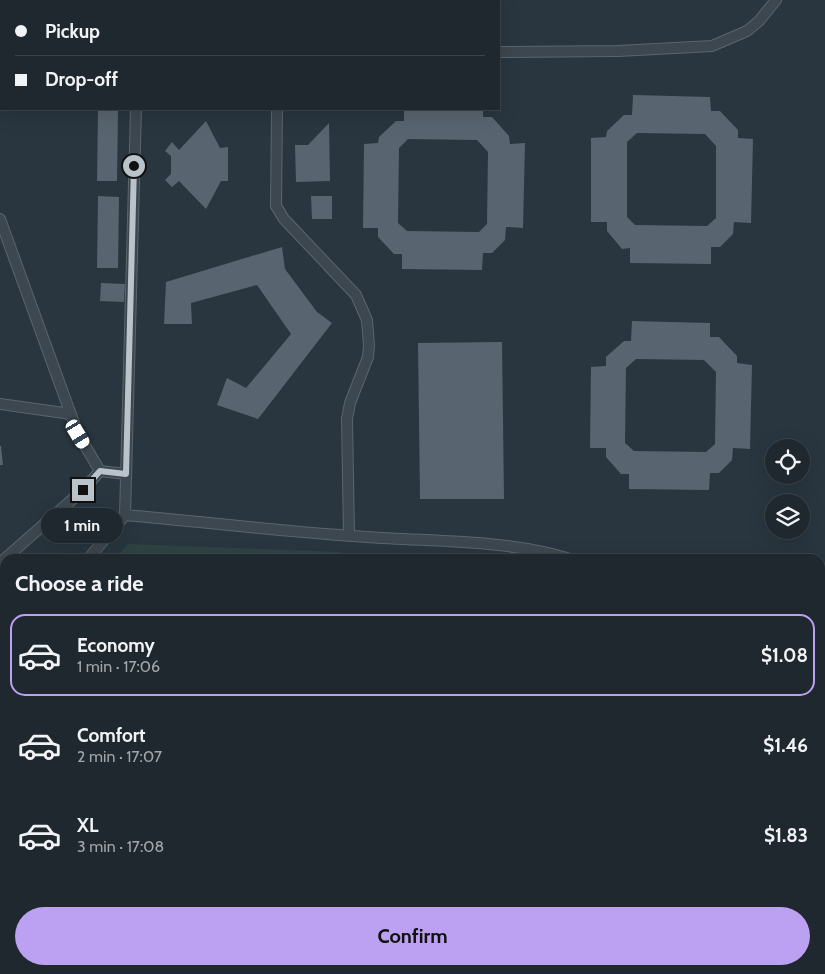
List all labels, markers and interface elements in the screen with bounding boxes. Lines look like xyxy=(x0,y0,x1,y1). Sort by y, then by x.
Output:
text: Pickup xyxy=(45,20,100,43)
text: Drop-off xyxy=(45,68,118,91)
route start xyxy=(123,155,145,177)
car xyxy=(63,417,92,451)
map controls xyxy=(765,439,810,539)
button: locate xyxy=(765,439,810,484)
route end xyxy=(72,479,94,501)
button: layers xyxy=(765,494,810,539)
callout: 1 min xyxy=(42,508,124,542)
text: 1 min xyxy=(64,516,100,535)
text: Choose a ride xyxy=(15,570,144,597)
icon: car xyxy=(17,633,62,678)
text: Economy xyxy=(77,634,155,657)
text: $1.08 xyxy=(761,644,808,667)
text: 1 min · 17:06 xyxy=(77,657,160,676)
icon: car xyxy=(17,723,62,768)
text: Comfort xyxy=(77,724,146,747)
text: $1.46 xyxy=(763,734,808,757)
text: 2 min · 17:07 xyxy=(77,747,162,766)
icon: car xyxy=(17,813,62,858)
text: XL xyxy=(77,814,98,837)
text: $1.83 xyxy=(764,824,808,847)
text: 3 min · 17:08 xyxy=(77,837,164,856)
button: Confirm xyxy=(15,907,810,965)

